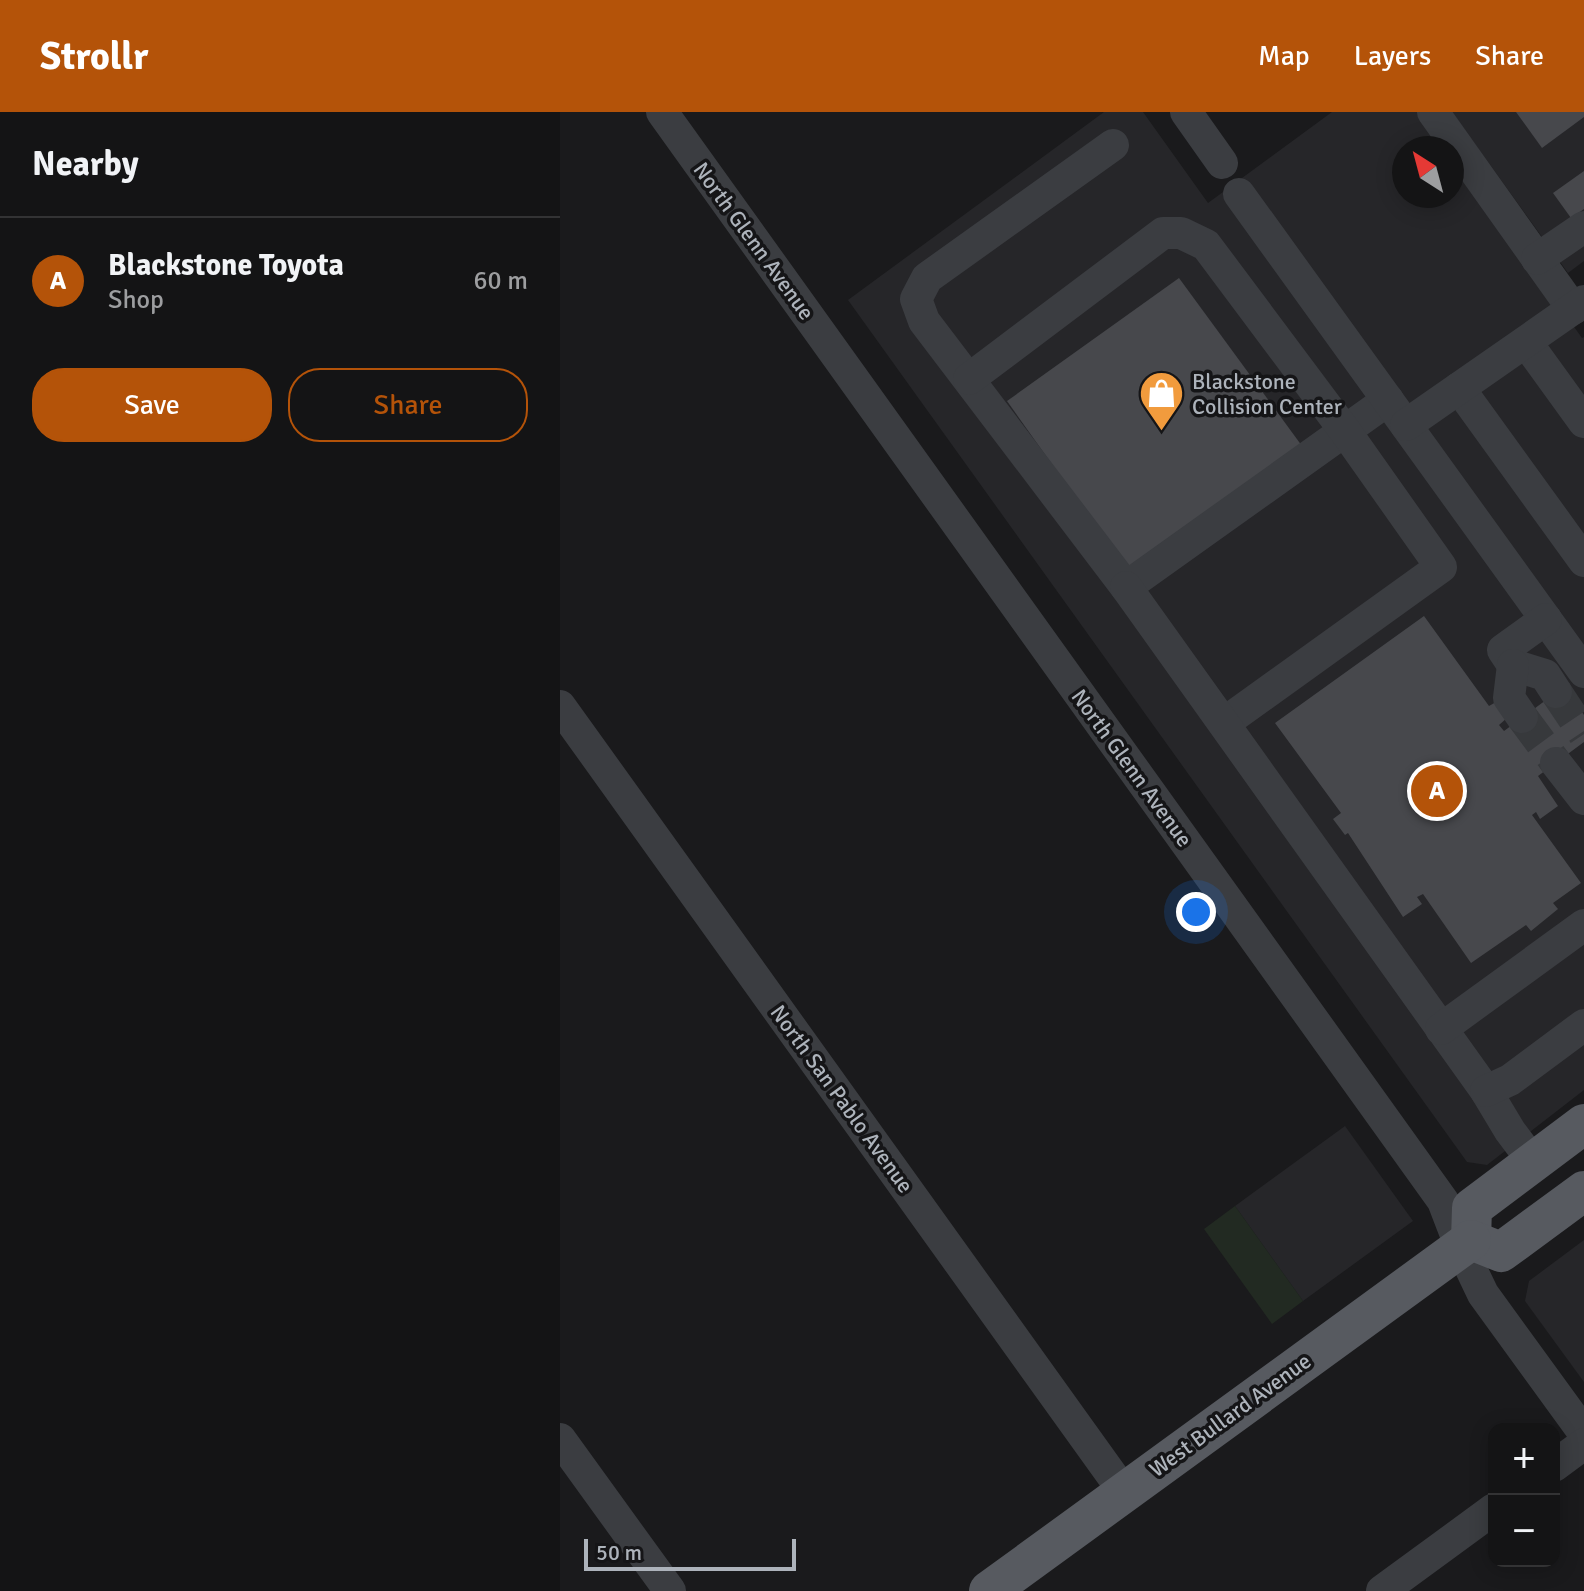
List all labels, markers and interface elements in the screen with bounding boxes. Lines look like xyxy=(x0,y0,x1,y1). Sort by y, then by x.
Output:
text: Strollr xyxy=(40,33,148,80)
text: Map xyxy=(1258,39,1310,73)
text: Layers xyxy=(1354,39,1431,73)
text: Share xyxy=(1475,39,1544,73)
north arrow xyxy=(1392,136,1464,208)
text: Nearby xyxy=(32,143,139,185)
street label: North Glenn Avenue xyxy=(688,157,820,325)
text: Blackstone Toyota xyxy=(108,247,344,284)
text: A xyxy=(50,265,66,297)
text: 60 m xyxy=(473,265,528,297)
text: Shop xyxy=(108,284,164,316)
button: Save xyxy=(32,368,272,442)
button: Share xyxy=(288,368,528,442)
place label: Blackstone Collision Center xyxy=(1192,368,1342,420)
shop icon: Blackstone Collision Center xyxy=(1137,370,1185,433)
street label: North Glenn Avenue xyxy=(1066,684,1198,852)
pin: A xyxy=(1411,761,1463,821)
your location xyxy=(1176,892,1216,932)
street label: North San Pablo Avenue xyxy=(765,1000,919,1198)
street label: West Bullard Avenue xyxy=(1144,1347,1316,1483)
map controls xyxy=(1488,1423,1560,1567)
button: + xyxy=(1488,1423,1560,1495)
button: − xyxy=(1488,1495,1560,1567)
scale bar xyxy=(584,1535,796,1571)
text: 50 m xyxy=(596,1539,642,1566)

